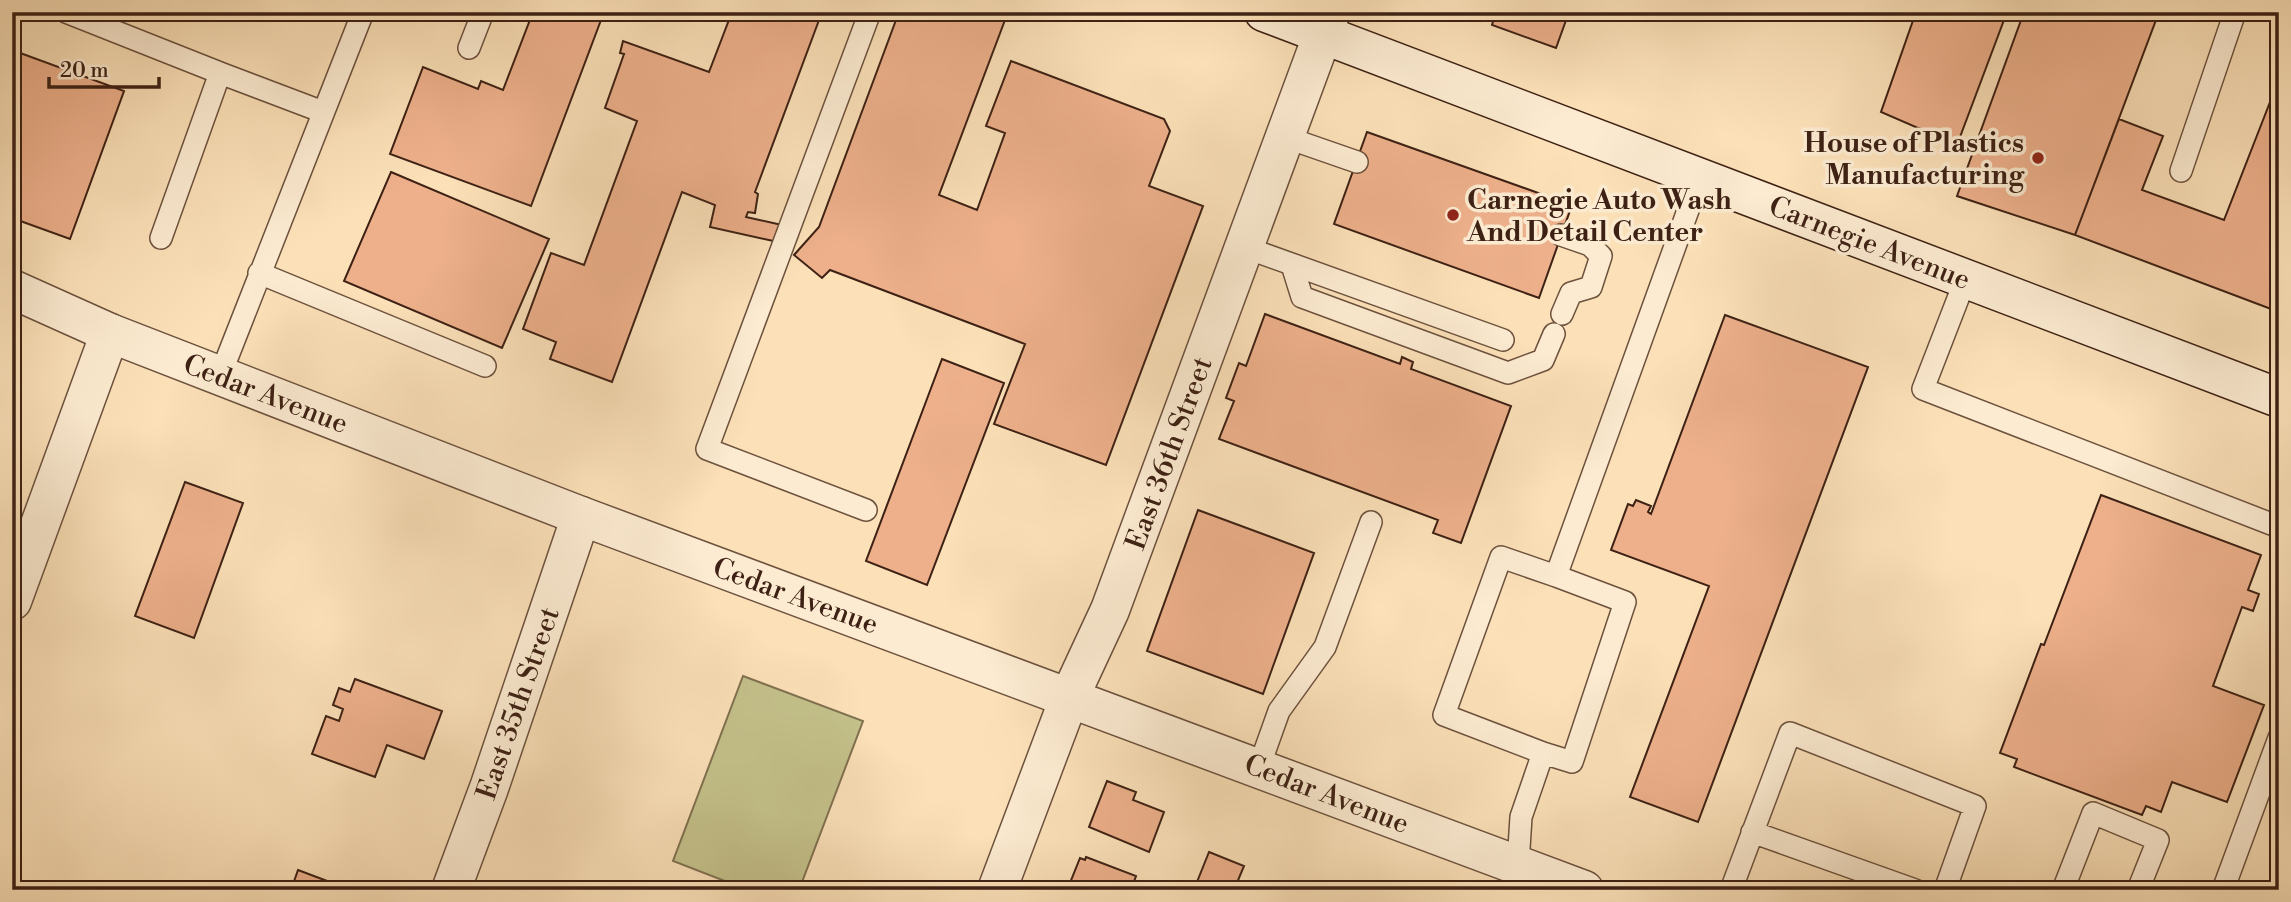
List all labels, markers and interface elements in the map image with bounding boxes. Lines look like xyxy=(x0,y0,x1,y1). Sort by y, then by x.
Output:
scale bar xyxy=(49,46,159,90)
text: 20 m xyxy=(60,58,109,84)
place label: House of Plastics Manufacturing xyxy=(1804,126,2025,193)
marker: House of Plastics Manufacturing xyxy=(2030,150,2046,166)
place label: Carnegie Auto Wash And Detail Center xyxy=(1466,183,1732,250)
street label: Carnegie Avenue xyxy=(1764,189,1975,298)
marker: Carnegie Auto Wash And Detail Center xyxy=(1445,207,1461,223)
street label: Cedar Avenue xyxy=(178,347,353,442)
street label: East 36th Street xyxy=(1118,352,1221,555)
street label: Cedar Avenue xyxy=(708,550,883,643)
street label: East 35th Street xyxy=(469,603,568,804)
street label: Cedar Avenue xyxy=(1239,747,1414,842)

